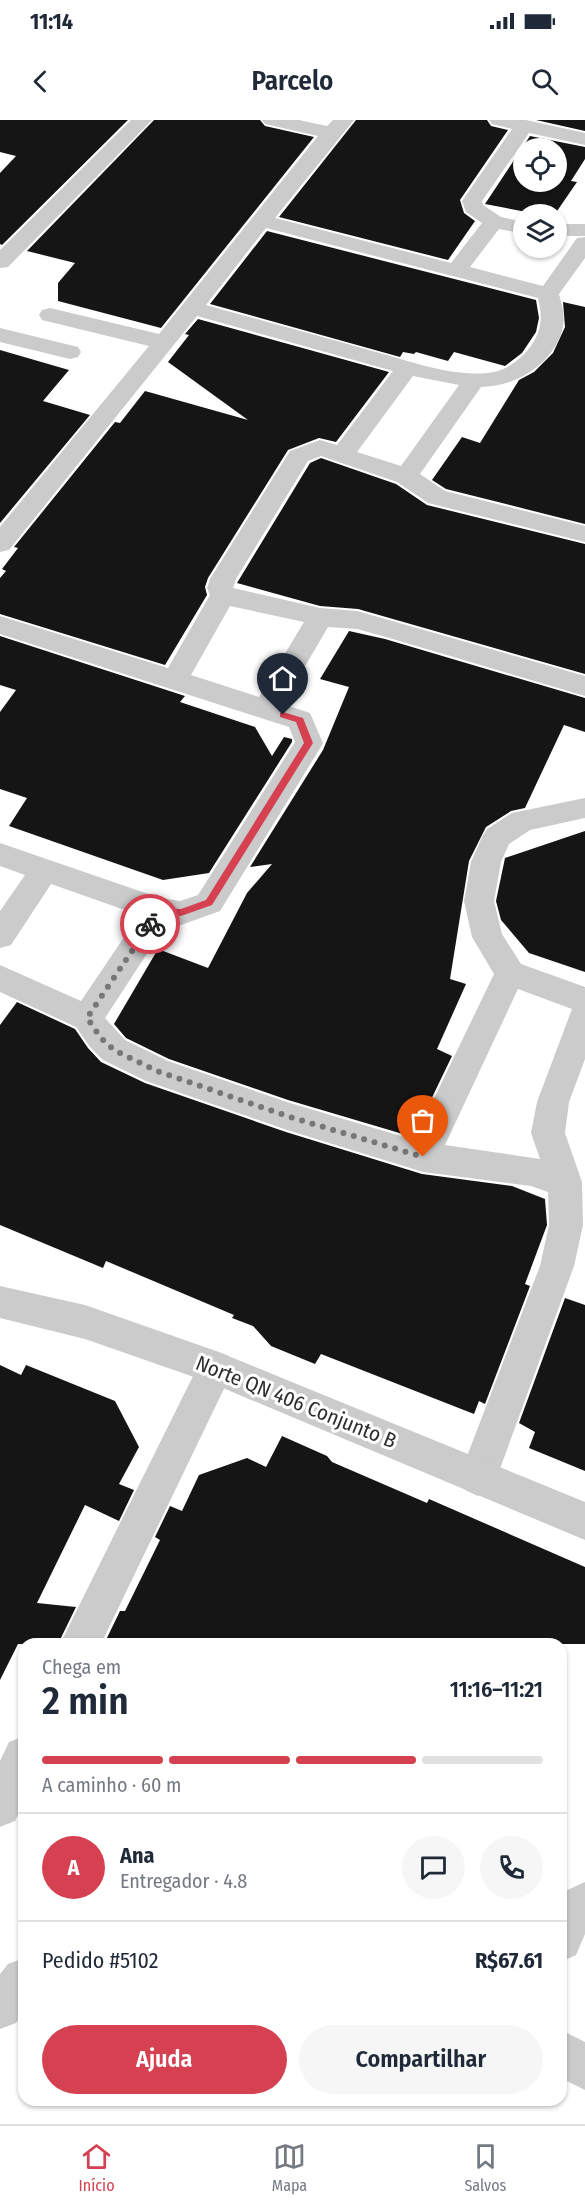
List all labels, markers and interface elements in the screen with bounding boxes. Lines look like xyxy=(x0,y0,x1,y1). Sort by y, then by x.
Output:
text: 11:14 xyxy=(30,8,73,35)
icon: back xyxy=(24,65,57,98)
text: Parcelo xyxy=(252,65,334,97)
icon: search xyxy=(528,65,561,98)
map controls xyxy=(513,138,567,258)
button: locate xyxy=(513,138,567,192)
button: layers xyxy=(513,204,567,258)
pin xyxy=(257,653,308,715)
icon: home xyxy=(266,662,299,695)
courier xyxy=(120,894,180,954)
icon: bike xyxy=(134,908,167,941)
pin xyxy=(397,1095,448,1157)
icon: bag xyxy=(406,1104,439,1137)
street label: Norte QN 406 Conjunto B xyxy=(192,1350,400,1454)
text: Chega em xyxy=(42,1655,121,1679)
text: 11:16–11:21 xyxy=(450,1676,543,1703)
text: 2 min xyxy=(42,1678,129,1724)
text: A caminho · 60 m xyxy=(42,1773,181,1797)
button: chat xyxy=(402,1836,465,1899)
button: phone xyxy=(480,1836,543,1899)
text: Ana xyxy=(120,1842,154,1869)
text: A xyxy=(68,1854,79,1881)
text: Entregador · 4.8 xyxy=(120,1869,247,1893)
text: Pedido #5102 xyxy=(42,1947,159,1974)
text: R$67.61 xyxy=(475,1947,543,1974)
button: Ajuda xyxy=(42,2025,287,2094)
button: Compartilhar xyxy=(299,2025,543,2094)
tab: Início xyxy=(79,2140,115,2195)
tab: Mapa xyxy=(272,2140,307,2195)
tab: Salvos xyxy=(464,2140,506,2195)

